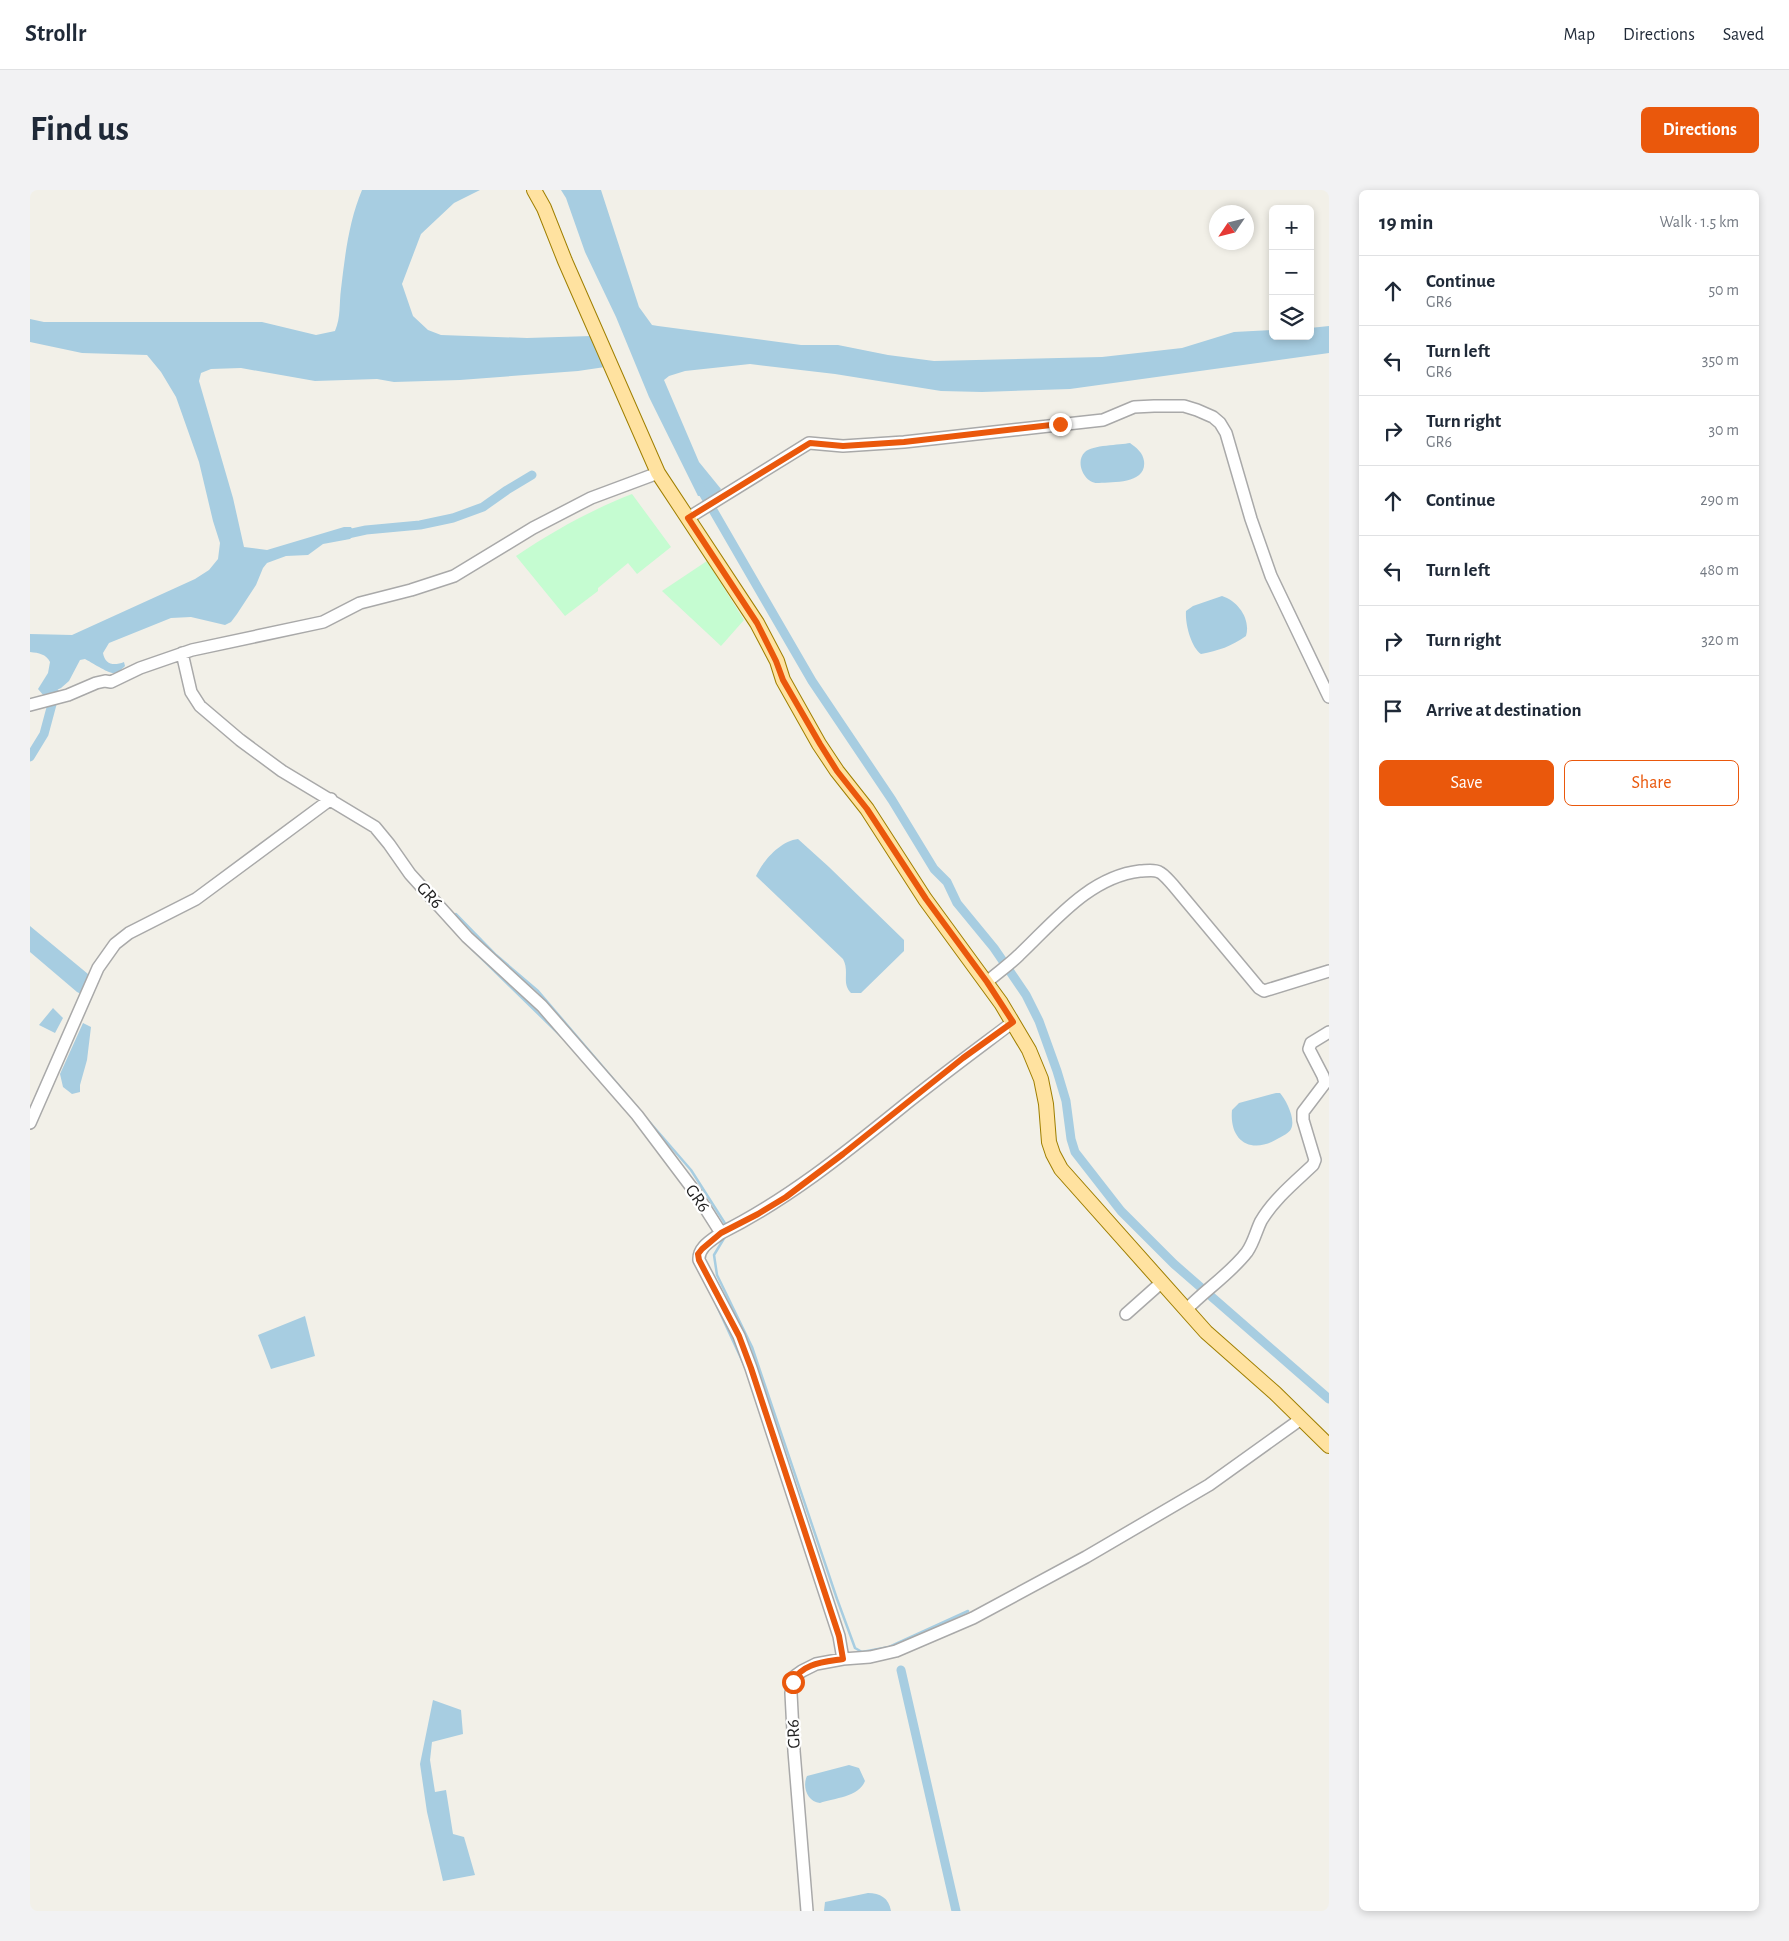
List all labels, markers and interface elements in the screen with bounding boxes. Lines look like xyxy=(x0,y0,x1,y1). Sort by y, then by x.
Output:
text: Strollr xyxy=(25,22,86,46)
text: Map xyxy=(1564,26,1595,44)
text: Directions xyxy=(1623,26,1695,44)
text: Saved xyxy=(1723,26,1764,44)
button: Directions xyxy=(1641,107,1759,153)
text: Find us xyxy=(30,112,129,147)
north arrow xyxy=(1209,205,1254,250)
map controls xyxy=(1269,205,1314,340)
button: + xyxy=(1269,205,1314,250)
text: 19 min xyxy=(1379,212,1433,233)
text: Walk · 1.5 km xyxy=(1659,214,1739,230)
button: − xyxy=(1269,250,1314,295)
text: Continue xyxy=(1426,272,1495,291)
icon: ahead xyxy=(1379,277,1407,305)
text: 50 m xyxy=(1708,282,1739,298)
text: GR6 xyxy=(1426,294,1452,310)
button: layers xyxy=(1269,295,1314,340)
text: Turn left xyxy=(1426,342,1490,361)
icon: left xyxy=(1379,347,1407,375)
text: 350 m xyxy=(1702,352,1739,368)
text: GR6 xyxy=(1426,364,1452,380)
text: Turn right xyxy=(1426,412,1501,431)
route end xyxy=(1049,413,1072,436)
icon: right xyxy=(1379,417,1407,445)
text: 30 m xyxy=(1709,422,1739,438)
text: GR6 xyxy=(1426,434,1452,450)
icon: ahead xyxy=(1379,487,1407,515)
text: Continue xyxy=(1426,491,1495,510)
text: 290 m xyxy=(1700,492,1739,508)
icon: left xyxy=(1379,557,1407,585)
text: Turn left xyxy=(1426,561,1490,580)
text: 480 m xyxy=(1700,562,1739,578)
icon: right xyxy=(1379,627,1407,655)
text: Turn right xyxy=(1426,631,1501,650)
text: 320 m xyxy=(1701,632,1739,648)
icon: arrive xyxy=(1379,697,1407,725)
text: Arrive at destination xyxy=(1426,701,1582,720)
button: Save xyxy=(1379,760,1554,806)
button: Share xyxy=(1564,760,1739,806)
street label: GR6 xyxy=(413,879,446,913)
street label: GR6 xyxy=(681,1181,713,1216)
route start xyxy=(782,1671,805,1694)
street label: GR6 xyxy=(784,1719,804,1749)

